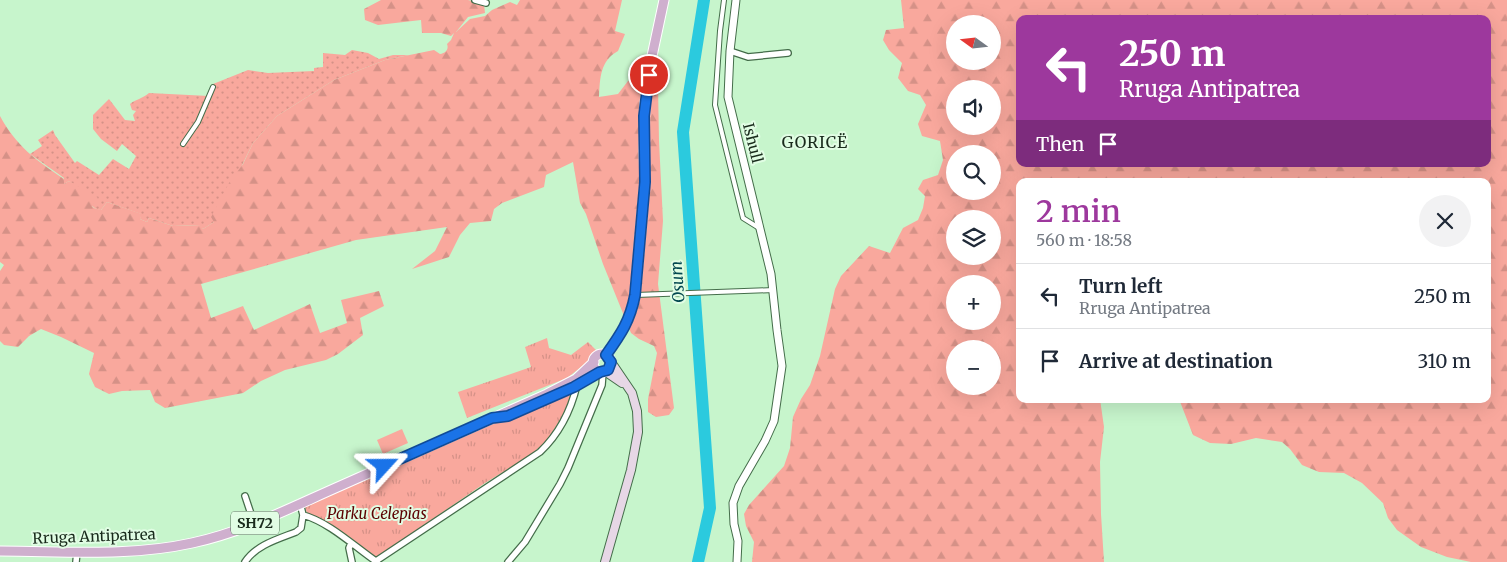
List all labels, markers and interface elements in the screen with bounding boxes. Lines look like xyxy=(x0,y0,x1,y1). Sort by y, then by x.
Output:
north arrow xyxy=(946,15,1001,70)
map controls xyxy=(946,15,1001,395)
text: 250 m xyxy=(1119,32,1225,76)
icon: left xyxy=(1036,35,1101,100)
pin xyxy=(628,54,670,96)
icon: arrive xyxy=(635,61,663,89)
text: Rruga Antipatrea xyxy=(1119,75,1300,103)
button: sound xyxy=(946,80,1001,135)
street label: Ishull xyxy=(739,121,767,165)
icon: arrive xyxy=(1094,130,1122,158)
district label: GORICË xyxy=(782,132,848,152)
text: Then xyxy=(1036,132,1084,156)
button: search xyxy=(946,145,1001,200)
text: 2 min xyxy=(1036,192,1121,230)
button: close xyxy=(1419,195,1471,247)
button: layers xyxy=(946,210,1001,265)
text: 560 m · 18:58 xyxy=(1036,230,1132,250)
water label: Osum xyxy=(666,260,688,304)
text: Turn left xyxy=(1079,274,1163,298)
button: + xyxy=(946,275,1001,330)
icon: left xyxy=(1036,282,1064,310)
text: 250 m xyxy=(1414,284,1471,308)
text: Rruga Antipatrea xyxy=(1079,298,1211,318)
button: − xyxy=(946,340,1001,395)
icon: arrive xyxy=(1036,347,1064,375)
text: Arrive at destination xyxy=(1079,349,1273,373)
text: 310 m xyxy=(1418,349,1471,373)
position arrow xyxy=(357,439,409,491)
park label: Parku Celepias xyxy=(327,504,427,523)
road number: SH72 xyxy=(231,512,279,534)
street label: Rruga Antipatrea xyxy=(32,524,156,548)

